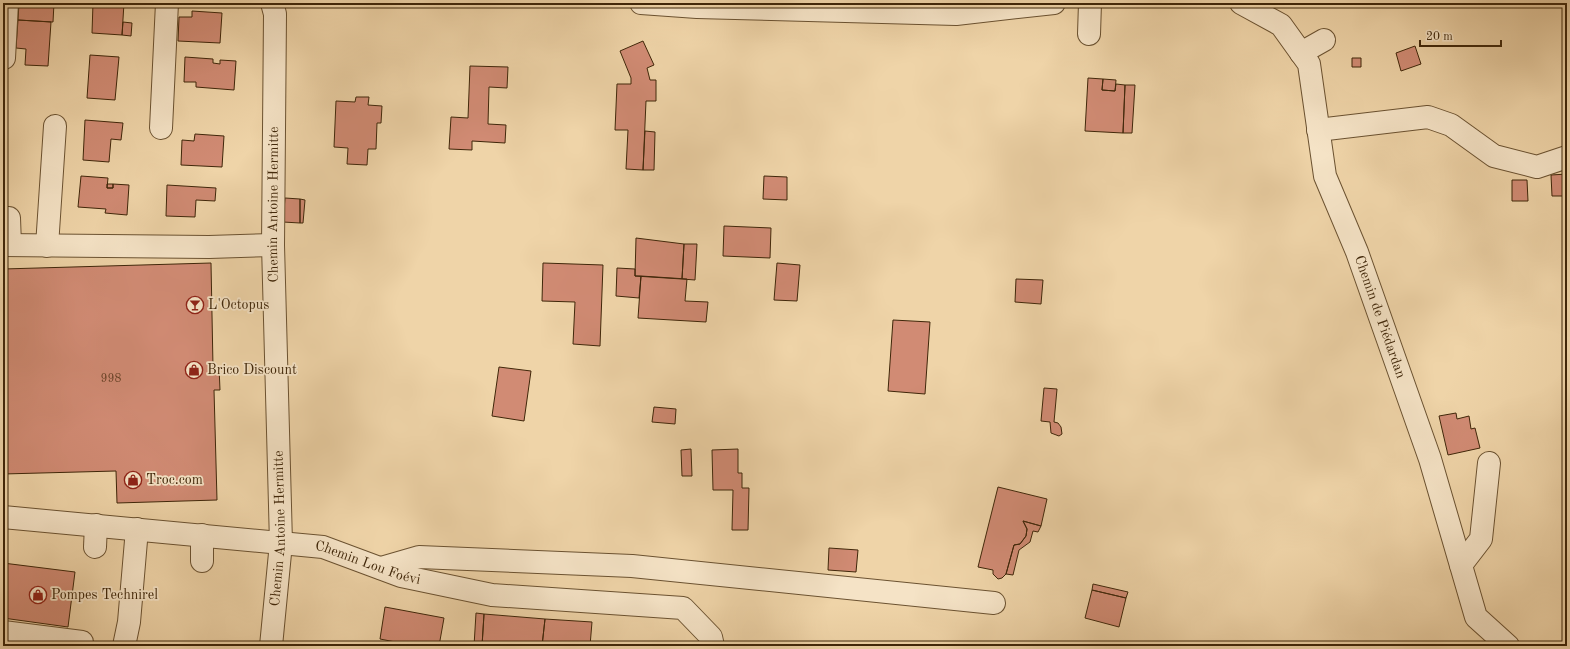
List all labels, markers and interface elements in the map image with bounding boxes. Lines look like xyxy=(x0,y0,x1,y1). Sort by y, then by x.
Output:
scale bar xyxy=(1420,22,1501,48)
text: 20 m xyxy=(1426,31,1453,43)
street label: Chemin Antoine Hermitte xyxy=(266,126,281,283)
street label: Chemin de Piédardan xyxy=(1352,254,1408,380)
bar icon: L'Octopus xyxy=(185,295,205,315)
place label: L'Octopus xyxy=(208,298,269,312)
shop icon: Brico Discount xyxy=(184,360,204,380)
place label: Brico Discount xyxy=(207,363,297,377)
house number: 998 xyxy=(101,373,121,385)
street label: Chemin Antoine Hermitte xyxy=(268,450,288,607)
shop icon: Troc.com xyxy=(123,470,143,490)
place label: Troc.com xyxy=(146,473,203,487)
street label: Chemin Lou Foévi xyxy=(315,539,422,587)
shop icon: Pompes Technirel xyxy=(28,585,48,605)
place label: Pompes Technirel xyxy=(51,588,158,602)

